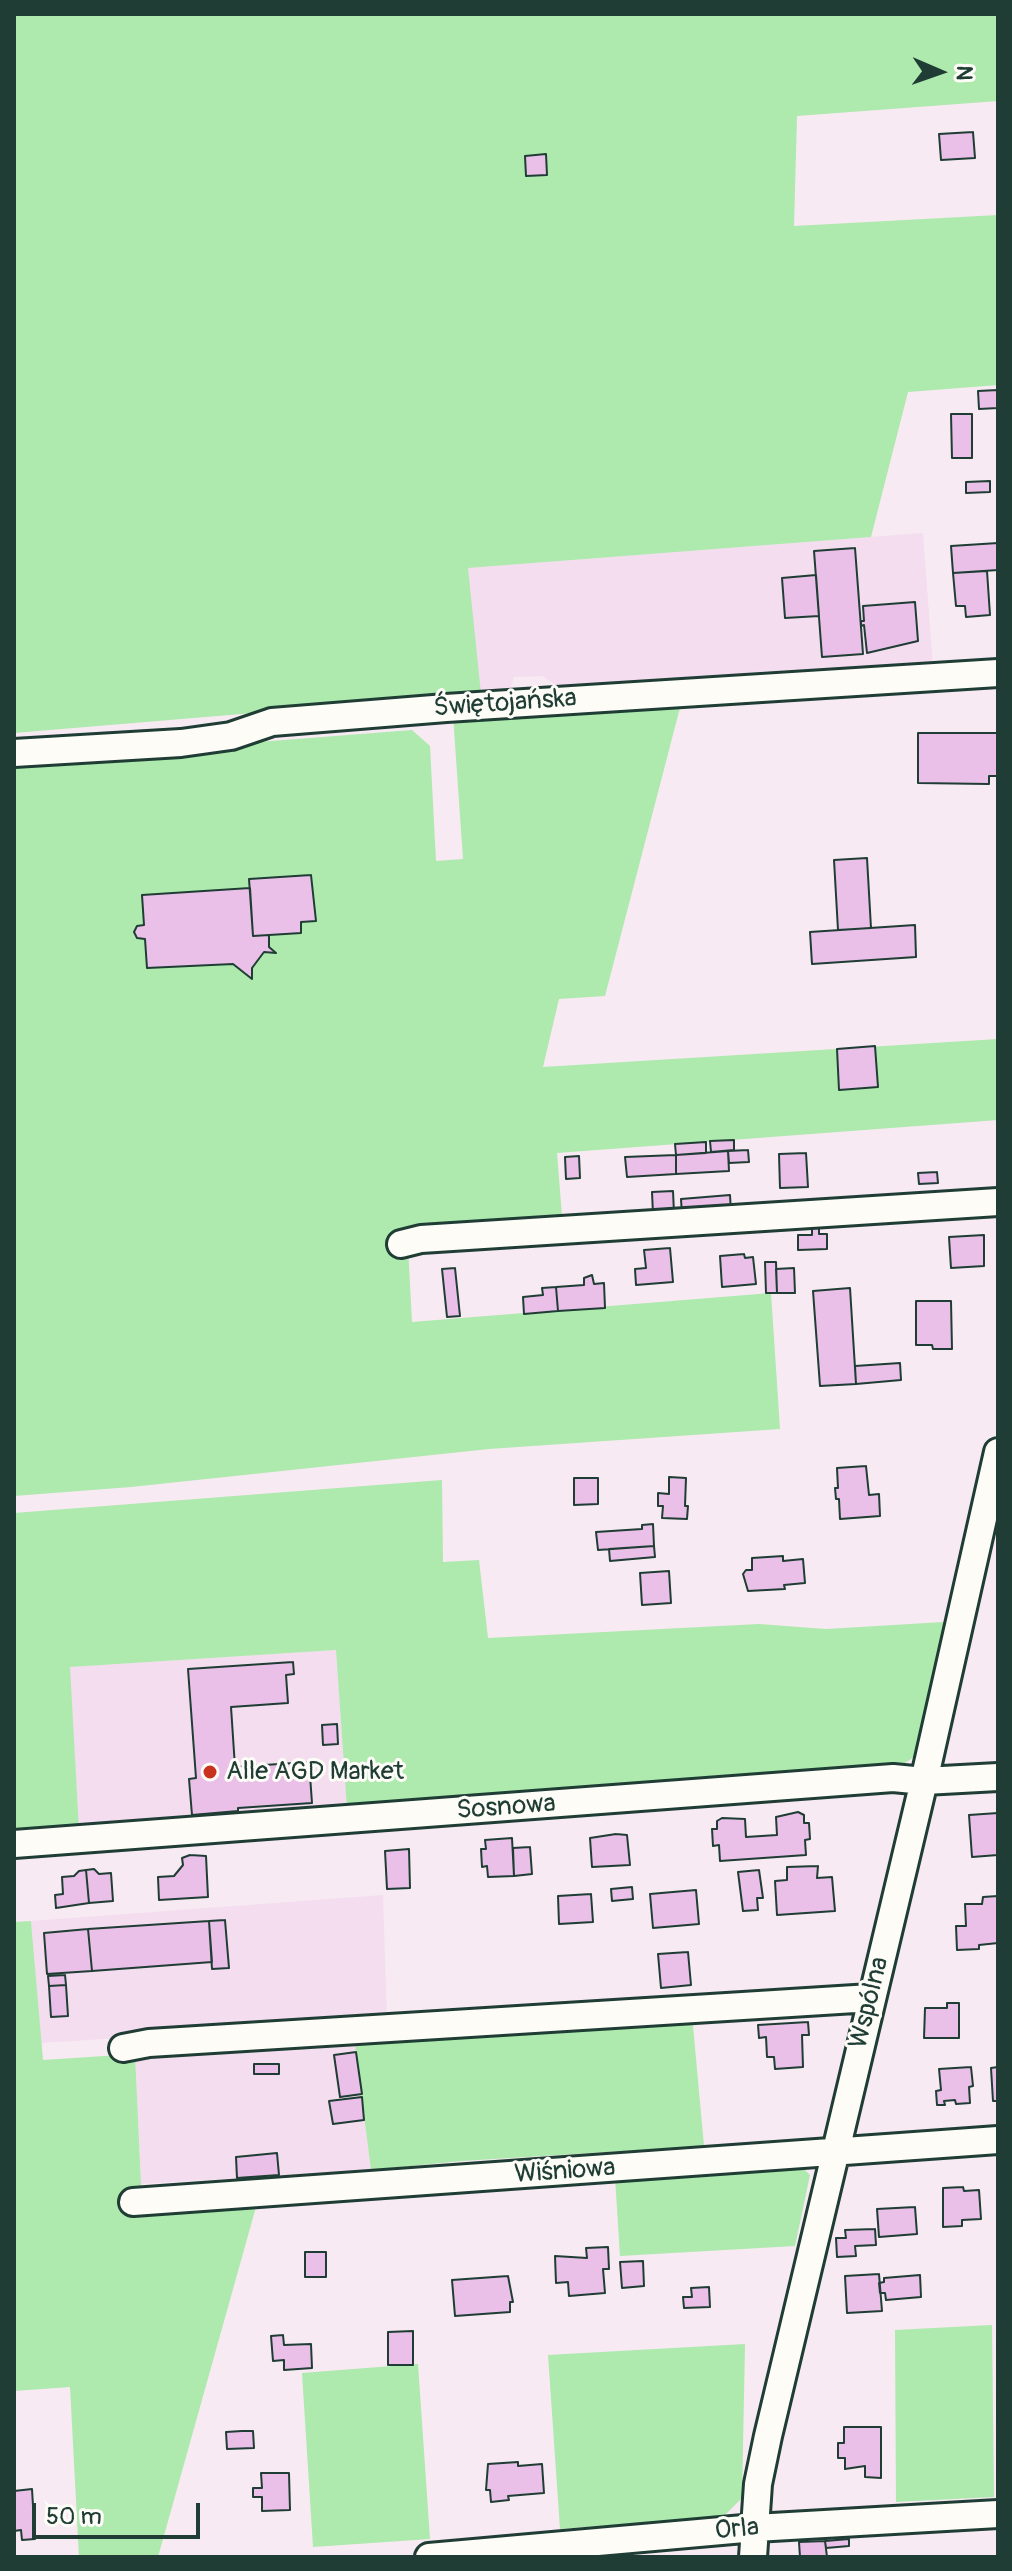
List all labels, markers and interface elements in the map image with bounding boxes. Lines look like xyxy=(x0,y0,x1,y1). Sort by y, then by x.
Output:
north arrow xyxy=(900,32,980,112)
text: N xyxy=(950,65,978,81)
street label: Świętojańska xyxy=(432,683,578,725)
place label: Alle AGD Market xyxy=(226,1756,404,1788)
marker: Alle AGD Market xyxy=(201,1763,219,1781)
street label: Sosnowa xyxy=(455,1789,557,1827)
street label: Wspólna xyxy=(844,1954,896,2052)
street label: Wiśniowa xyxy=(513,2153,617,2191)
scale bar xyxy=(36,2487,204,2537)
text: 50 m xyxy=(46,2502,102,2531)
street label: Orla xyxy=(714,2513,760,2547)

